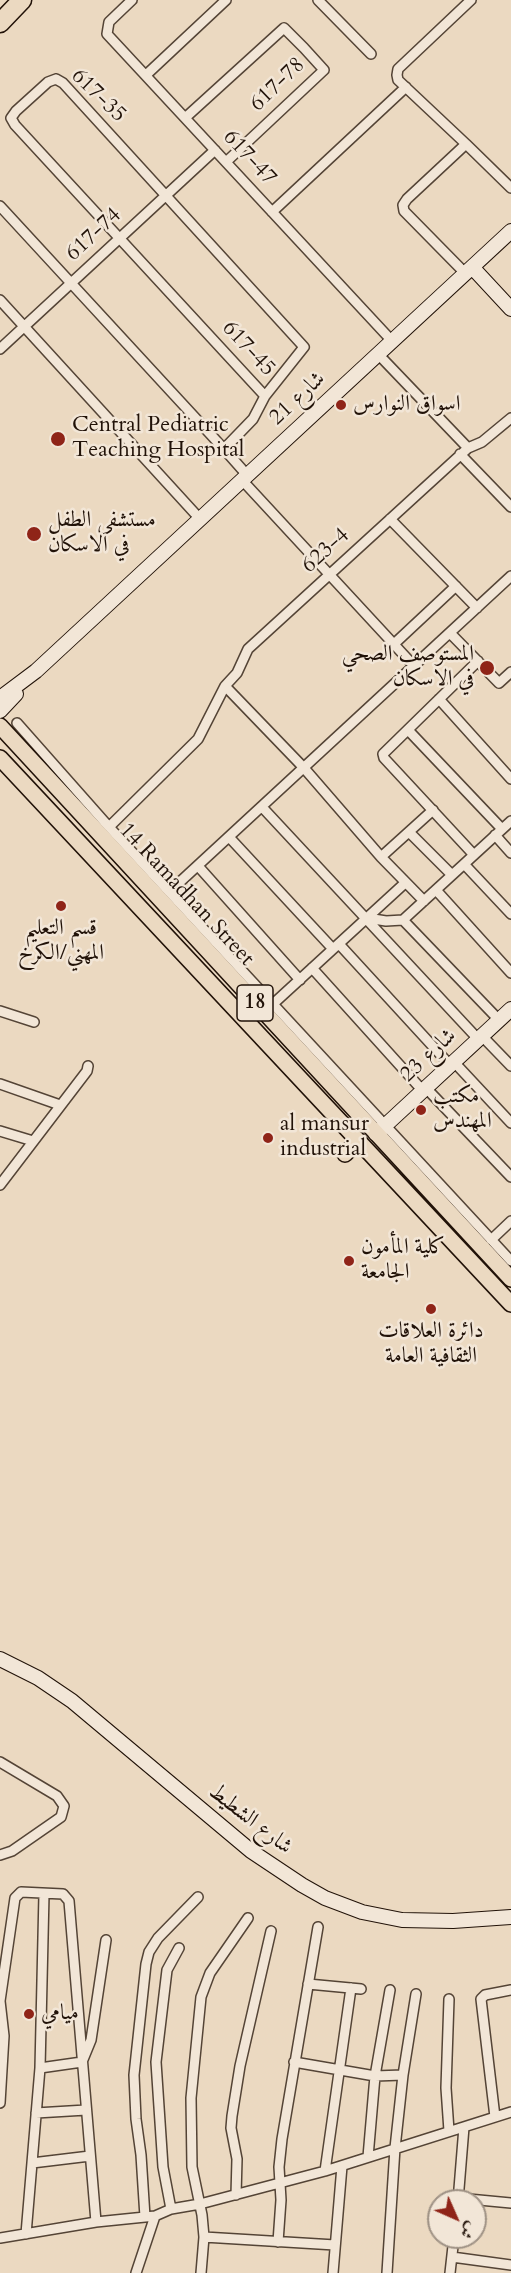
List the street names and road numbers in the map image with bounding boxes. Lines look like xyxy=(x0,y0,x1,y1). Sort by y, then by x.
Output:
street label: 617-78 xyxy=(245,53,311,117)
street label: 617-35 xyxy=(65,64,131,128)
street label: 617-47 xyxy=(217,125,281,191)
street label: 617-74 xyxy=(61,203,127,267)
street label: 617-45 xyxy=(216,316,280,382)
street label: شارع 21 xyxy=(265,367,331,431)
street label: 623-4 xyxy=(297,523,355,579)
street label: 14 Ramadhan Street xyxy=(113,818,259,972)
road number: 18 xyxy=(237,985,273,1021)
street label: شارع 23 xyxy=(396,1024,462,1088)
street label: شارع الشطيط xyxy=(203,1779,297,1861)

